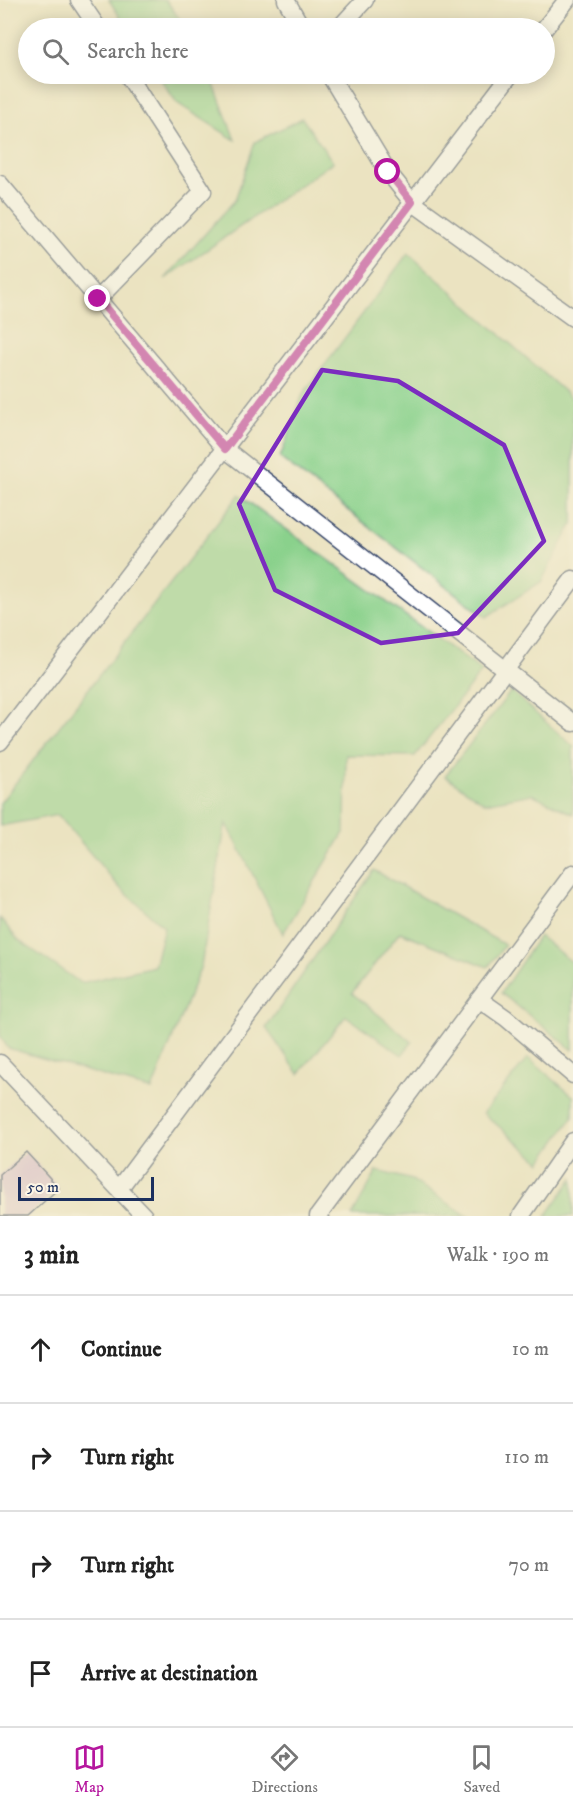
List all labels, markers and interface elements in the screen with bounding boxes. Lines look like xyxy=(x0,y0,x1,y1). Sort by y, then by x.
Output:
search box xyxy=(18,18,555,84)
icon: search xyxy=(39,35,72,68)
text: Search here xyxy=(87,38,189,65)
route start xyxy=(374,158,400,184)
route end xyxy=(84,285,110,311)
scale bar xyxy=(18,1174,154,1202)
text: 50 m xyxy=(27,1177,59,1197)
text: 3 min xyxy=(24,1239,79,1272)
text: Walk · 190 m xyxy=(447,1243,549,1268)
icon: ahead xyxy=(24,1333,57,1366)
text: Continue xyxy=(81,1336,162,1363)
text: 10 m xyxy=(512,1337,549,1362)
icon: right xyxy=(24,1441,57,1474)
text: Turn right xyxy=(81,1444,174,1471)
text: 110 m xyxy=(504,1445,549,1470)
icon: right xyxy=(24,1549,57,1582)
text: Turn right xyxy=(81,1552,174,1579)
text: 70 m xyxy=(508,1553,549,1578)
icon: arrive xyxy=(24,1657,57,1690)
text: Arrive at destination xyxy=(81,1660,258,1687)
tab: Map xyxy=(73,1741,106,1797)
tab: Directions xyxy=(251,1741,318,1797)
tab: Saved xyxy=(463,1741,500,1797)

